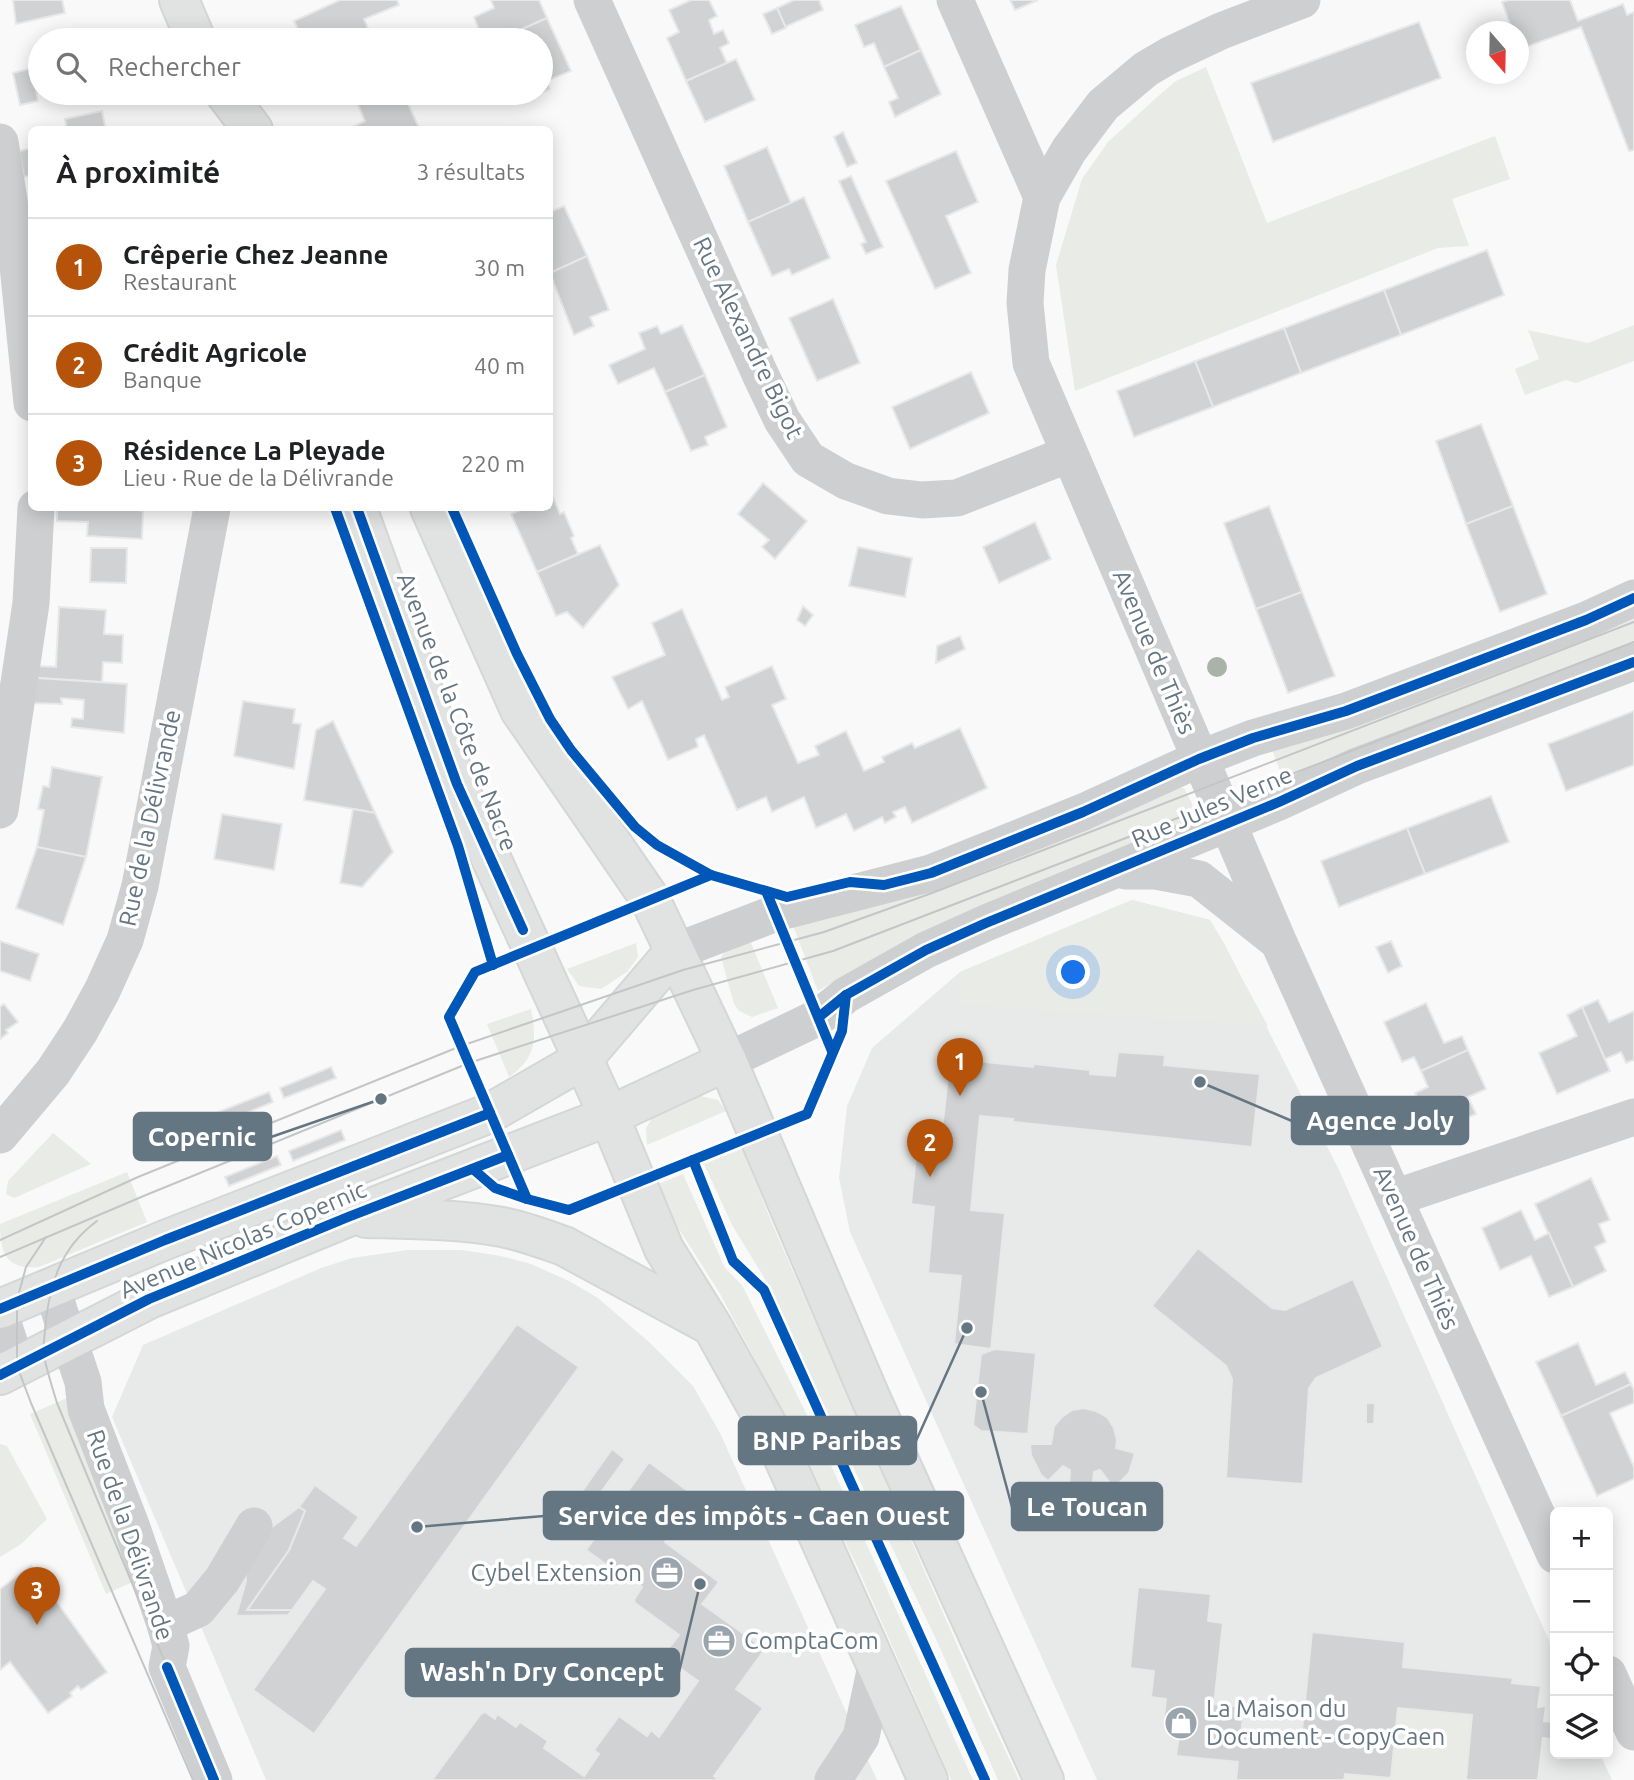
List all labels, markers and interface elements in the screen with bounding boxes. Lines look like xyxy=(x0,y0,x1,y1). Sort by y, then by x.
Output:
north arrow xyxy=(1466,21,1529,84)
search box xyxy=(28,28,553,105)
icon: search xyxy=(52,48,90,86)
text: Rechercher xyxy=(108,52,241,81)
text: À proximité xyxy=(56,155,220,189)
text: 3 résultats xyxy=(416,159,525,184)
street label: Rue Alexandre Bigot xyxy=(688,233,809,443)
text: Crêperie Chez Jeanne xyxy=(123,240,388,269)
text: 1 xyxy=(73,255,85,280)
text: 30 m xyxy=(474,255,525,280)
text: Restaurant xyxy=(123,269,237,294)
text: Crédit Agricole xyxy=(123,338,307,367)
text: 2 xyxy=(73,353,85,378)
text: 40 m xyxy=(474,353,525,378)
text: Banque xyxy=(123,367,202,392)
text: Résidence La Pleyade xyxy=(123,436,386,465)
text: 3 xyxy=(73,451,85,476)
text: 220 m xyxy=(461,451,525,476)
text: Lieu · Rue de la Délivrande xyxy=(123,465,394,490)
street label: Avenue de Thiès xyxy=(1108,566,1201,738)
street label: Avenue de la Côte de Nacre xyxy=(392,569,523,855)
street label: Rue de la Délivrande xyxy=(113,707,186,929)
street label: Rue Jules Verne xyxy=(1127,761,1296,853)
your location xyxy=(1056,955,1090,989)
pin: 1 xyxy=(937,1038,983,1096)
callout: Agence Joly xyxy=(1292,1097,1468,1144)
text: Agence Joly xyxy=(1306,1106,1454,1135)
callout: Copernic xyxy=(134,1113,271,1160)
pin: 2 xyxy=(907,1119,953,1177)
text: Copernic xyxy=(148,1122,256,1151)
street label: Avenue de Thiès xyxy=(1368,1162,1465,1334)
street label: Avenue Nicolas Copernic xyxy=(116,1175,370,1304)
callout: BNP Paribas xyxy=(739,1417,916,1464)
street label: Rue de la Délivrande xyxy=(82,1426,179,1644)
text: BNP Paribas xyxy=(752,1426,902,1455)
callout: Le Toucan xyxy=(1012,1483,1162,1530)
callout: Service des impôts - Caen Ouest xyxy=(544,1492,963,1539)
text: Le Toucan xyxy=(1026,1492,1148,1521)
text: Service des impôts - Caen Ouest xyxy=(558,1501,950,1530)
map controls xyxy=(1550,1507,1613,1759)
button: + xyxy=(1550,1507,1613,1570)
office icon: Cybel Extension xyxy=(648,1554,686,1592)
place label: Cybel Extension xyxy=(470,1559,642,1586)
pin: 3 xyxy=(14,1567,60,1625)
button: − xyxy=(1550,1570,1613,1633)
office icon: ComptaCom xyxy=(700,1622,738,1660)
place label: ComptaCom xyxy=(744,1627,879,1654)
button: locate xyxy=(1550,1633,1613,1696)
callout: Wash'n Dry Concept xyxy=(406,1649,679,1696)
text: Wash'n Dry Concept xyxy=(420,1657,664,1686)
place label: La Maison du Document - CopyCaen xyxy=(1206,1695,1445,1750)
button: layers xyxy=(1550,1696,1613,1759)
shop icon: La Maison du Document - CopyCaen xyxy=(1162,1704,1200,1742)

